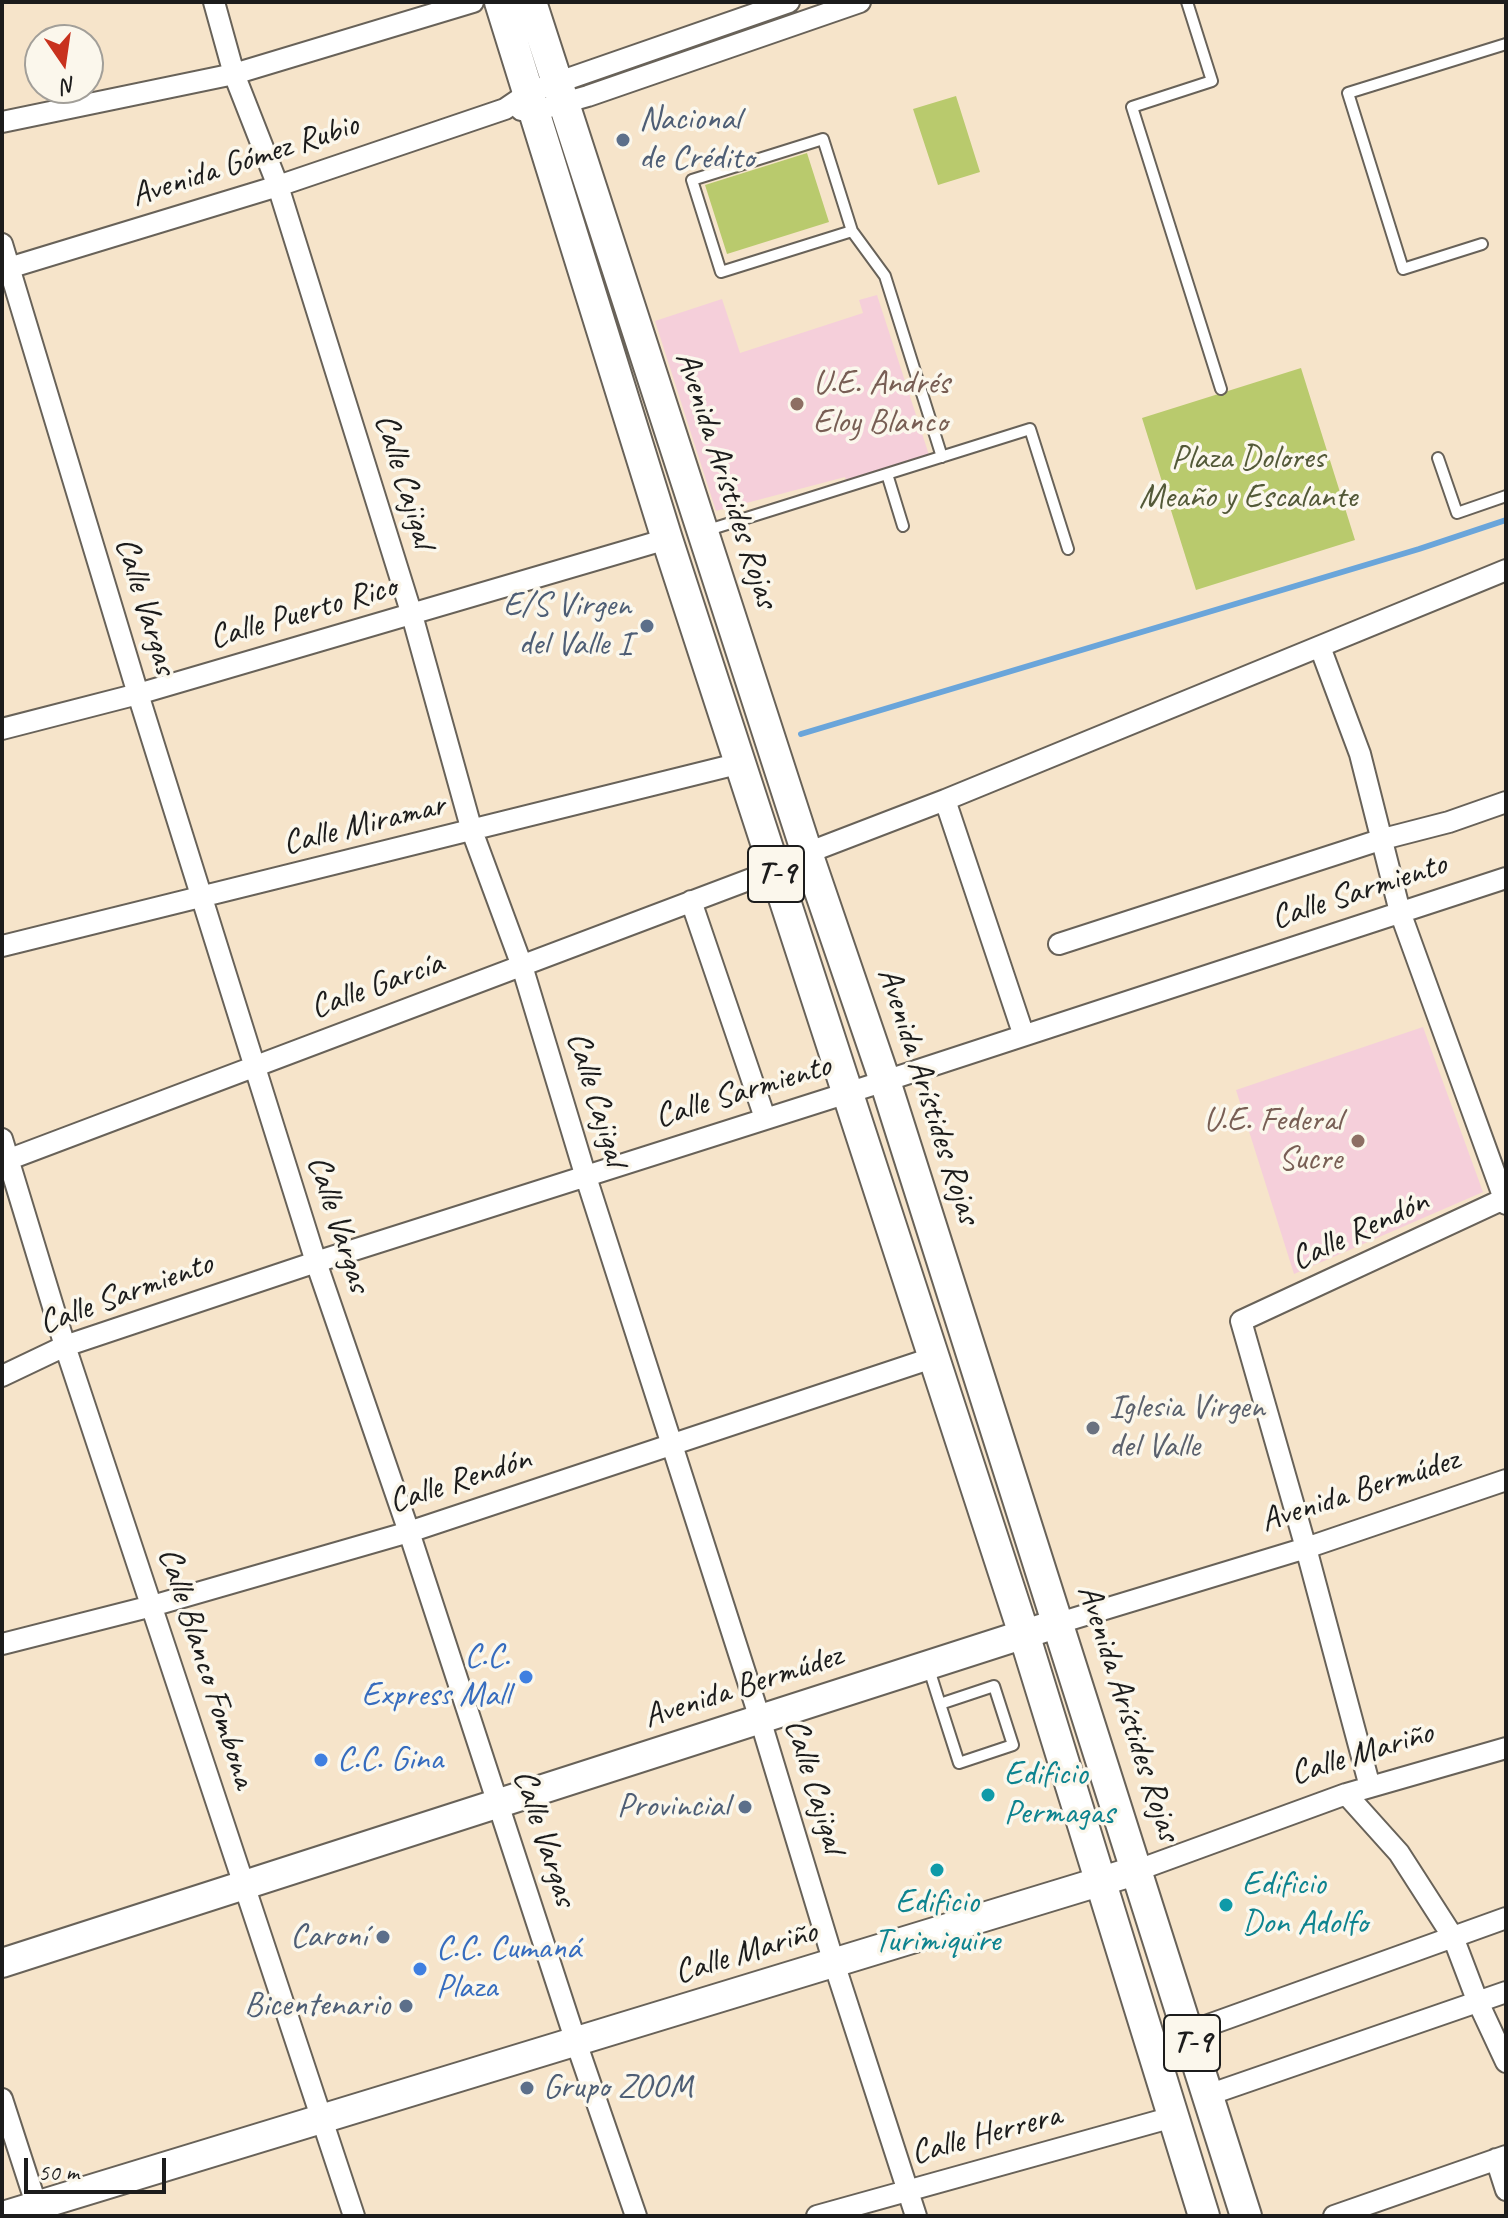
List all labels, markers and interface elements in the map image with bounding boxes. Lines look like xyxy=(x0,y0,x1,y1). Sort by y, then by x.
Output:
north arrow xyxy=(24,24,104,104)
text: N xyxy=(59,70,79,101)
place label: Nacional de Crédito xyxy=(639,100,754,180)
street label: Avenida Gómez Rubio xyxy=(126,105,364,217)
marker: Nacional de Crédito xyxy=(614,131,632,149)
street label: Avenida Arístides Rojas xyxy=(665,347,787,613)
place label: U.E. Andrés Eloy Blanco xyxy=(813,364,949,444)
marker: U.E. Andrés Eloy Blanco xyxy=(788,395,806,413)
street label: Calle Cajigal xyxy=(364,409,444,553)
park label: Plaza Dolores Meaño y Escalante xyxy=(1139,439,1357,518)
street label: Calle Vargas xyxy=(105,533,185,679)
street label: Calle Puerto Rico xyxy=(205,567,401,659)
place label: E/S Virgen del Valle I xyxy=(503,586,631,666)
marker: E/S Virgen del Valle I xyxy=(638,617,656,635)
street label: Calle Miramar xyxy=(279,785,449,865)
street label: Calle Sarmiento xyxy=(1266,845,1452,939)
road number: T-9 xyxy=(748,846,804,902)
street label: Calle García xyxy=(305,943,449,1029)
street label: Avenida Arístides Rojas xyxy=(867,963,989,1229)
street label: Calle Cajigal xyxy=(556,1027,636,1171)
street label: Calle Sarmiento xyxy=(650,1046,836,1138)
place label: U.E. Federal Sucre xyxy=(1204,1101,1342,1180)
marker: U.E. Federal Sucre xyxy=(1349,1132,1367,1150)
street label: Calle Vargas xyxy=(297,1151,379,1297)
street label: Calle Rendón xyxy=(1285,1182,1435,1280)
street label: Calle Sarmiento xyxy=(34,1244,218,1344)
place label: Iglesia Virgen del Valle xyxy=(1109,1388,1265,1468)
marker: Iglesia Virgen del Valle xyxy=(1084,1419,1102,1437)
street label: Calle Rendón xyxy=(384,1439,536,1523)
street label: Avenida Bermúdez xyxy=(1256,1440,1464,1542)
street label: Calle Blanco Fombona xyxy=(148,1543,264,1793)
street label: Avenida Arístides Rojas xyxy=(1067,1580,1189,1846)
street label: Avenida Bermúdez xyxy=(639,1636,847,1738)
place label: C.C. Express Mall xyxy=(362,1637,510,1716)
marker: C.C. Express Mall xyxy=(517,1668,535,1686)
street label: Calle Mariño xyxy=(1286,1713,1438,1795)
street label: Calle Cajigal xyxy=(774,1714,854,1858)
place label: C.C. Gina xyxy=(337,1740,443,1780)
marker: C.C. Gina xyxy=(312,1751,330,1769)
place label: Edificio Permagas xyxy=(1004,1755,1114,1834)
street label: Calle Vargas xyxy=(503,1765,585,1911)
marker: Edificio Permagas xyxy=(979,1786,997,1804)
place label: Provincial xyxy=(617,1787,729,1827)
marker: Provincial xyxy=(736,1798,754,1816)
marker: Edificio Turimiquire xyxy=(928,1861,946,1879)
place label: Edificio Don Adolfo xyxy=(1242,1865,1368,1944)
place label: Edificio Turimiquire xyxy=(874,1883,1000,1962)
marker: Edificio Don Adolfo xyxy=(1217,1896,1235,1914)
street label: Calle Mariño xyxy=(670,1912,822,1994)
place label: Caroní xyxy=(290,1917,367,1957)
marker: Caroní xyxy=(374,1928,392,1946)
place label: C.C. Cumaná Plaza xyxy=(436,1929,581,2008)
marker: C.C. Cumaná Plaza xyxy=(411,1960,429,1978)
place label: Bicentenario xyxy=(244,1986,390,2026)
marker: Bicentenario xyxy=(397,1997,415,2015)
road number: T-9 xyxy=(1164,2015,1220,2071)
place label: Grupo ZOOM xyxy=(543,2068,692,2108)
marker: Grupo ZOOM xyxy=(518,2079,536,2097)
street label: Calle Herrera xyxy=(907,2095,1065,2175)
scale bar xyxy=(28,2142,170,2192)
text: 50 m xyxy=(38,2157,79,2187)

